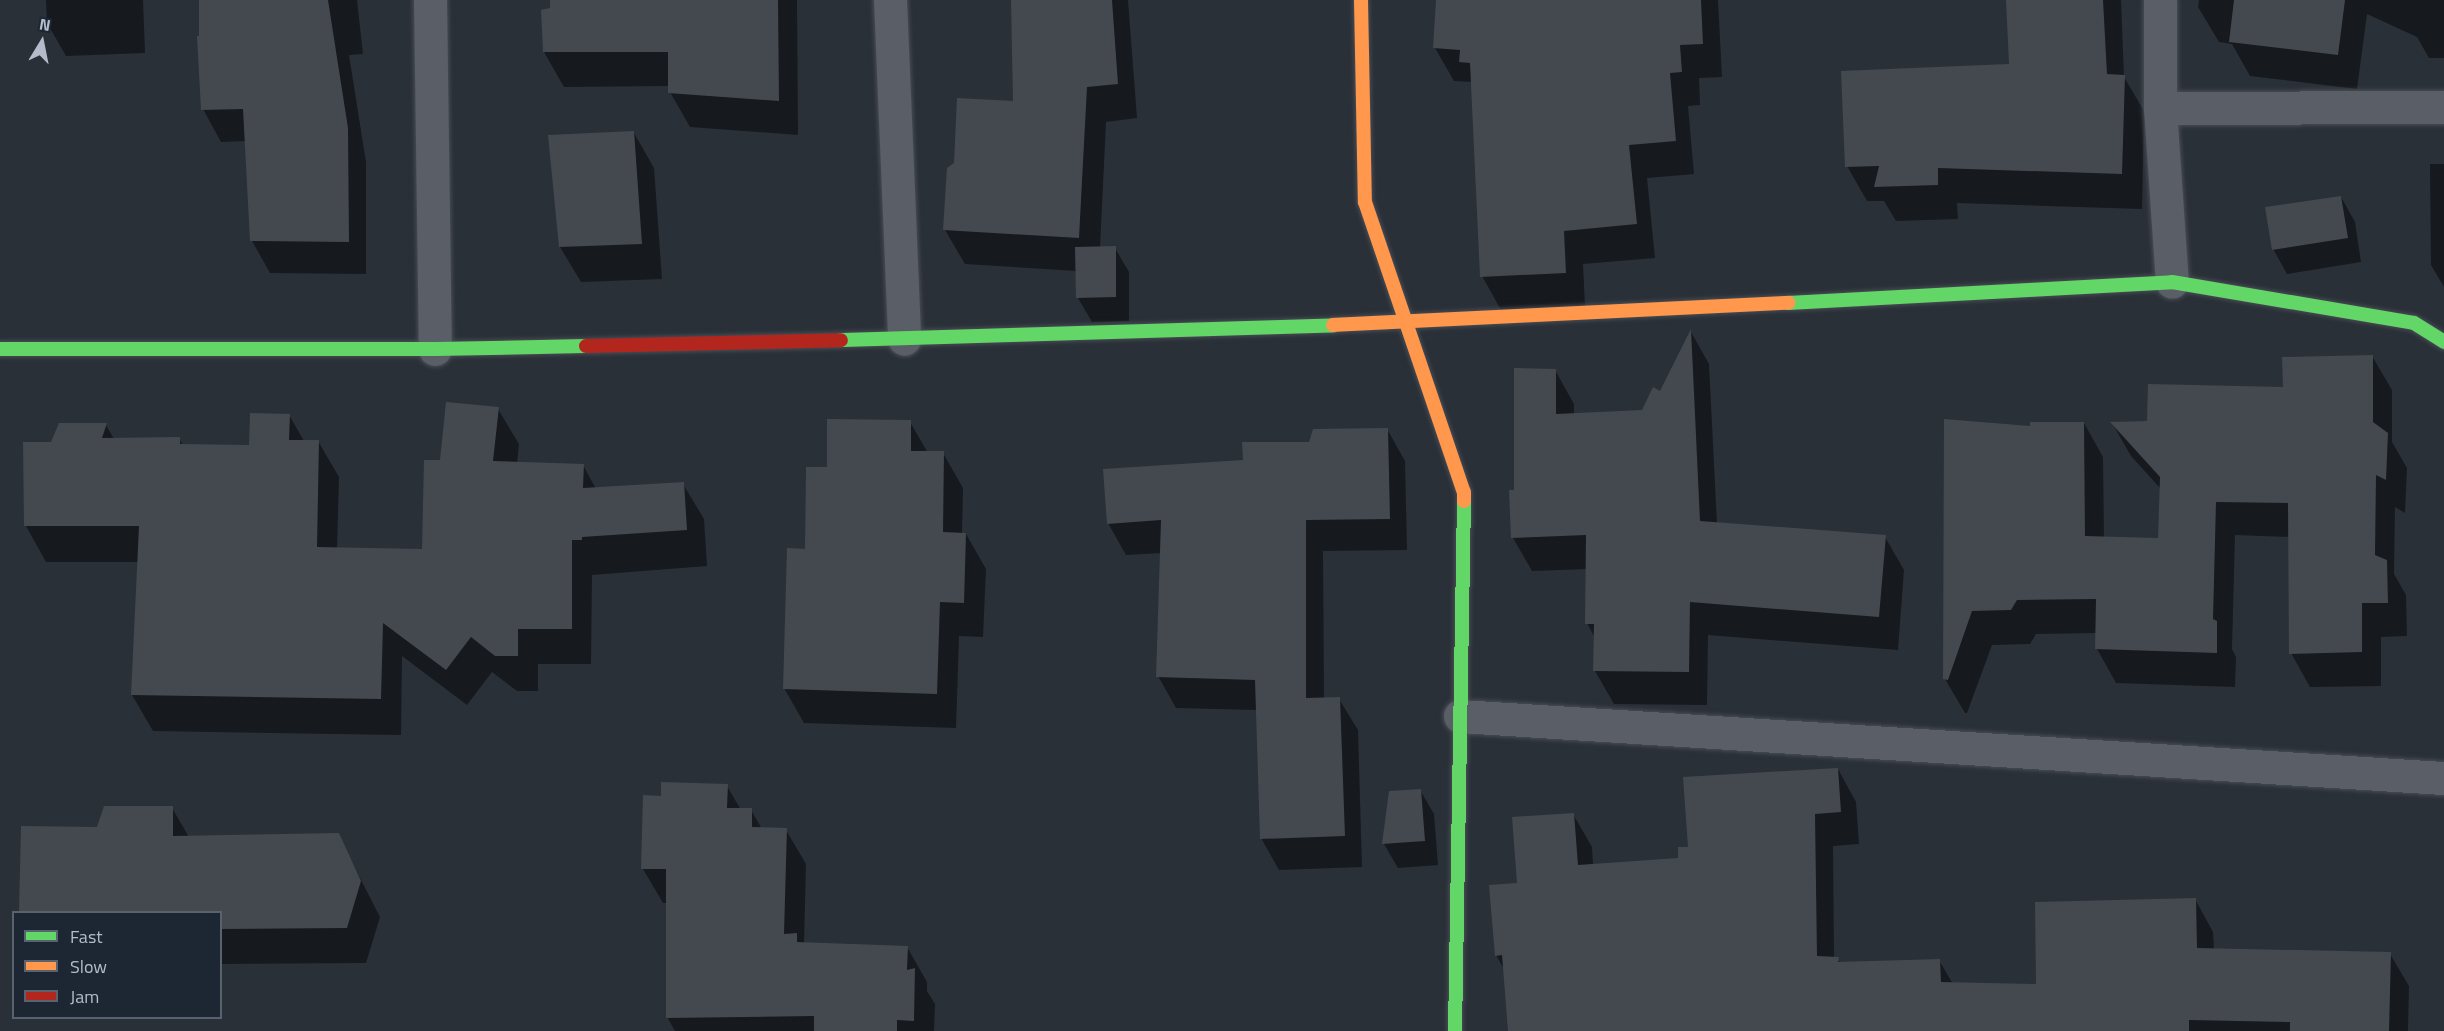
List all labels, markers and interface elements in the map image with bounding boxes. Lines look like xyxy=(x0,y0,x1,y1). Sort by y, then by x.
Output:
text: N xyxy=(38,11,53,37)
north arrow xyxy=(12,12,72,72)
legend xyxy=(12,911,222,1019)
text: Fast xyxy=(70,923,103,950)
text: Slow xyxy=(70,953,107,980)
text: Jam xyxy=(70,983,99,1010)

